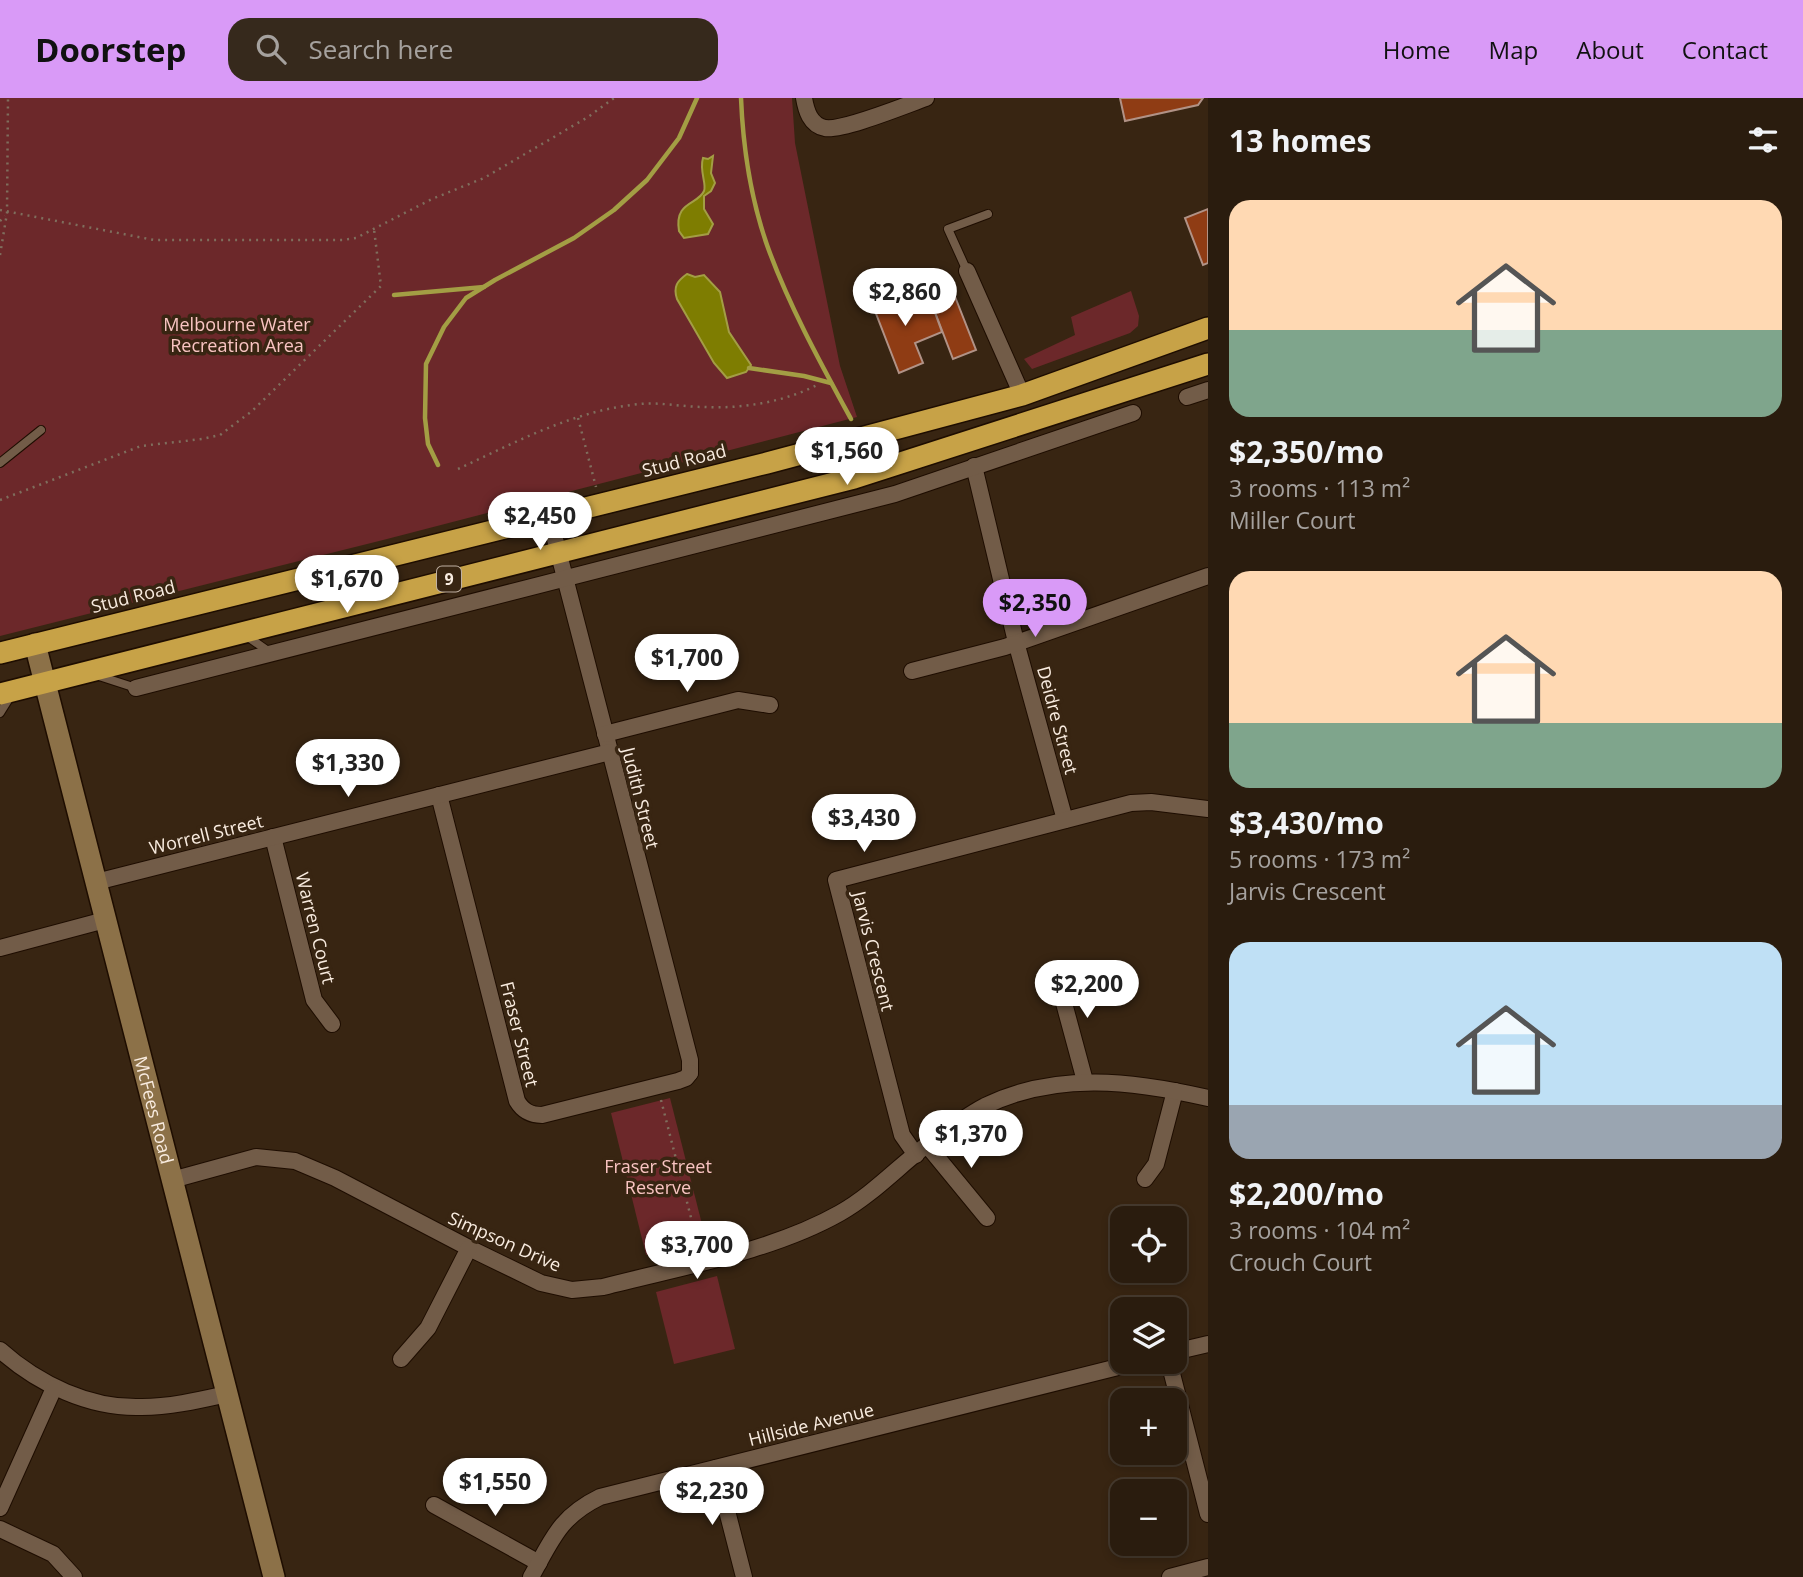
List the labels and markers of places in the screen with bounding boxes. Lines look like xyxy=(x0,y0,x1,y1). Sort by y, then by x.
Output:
pin: $2,860 xyxy=(848,268,962,328)
pin: $1,560 xyxy=(790,428,904,487)
pin: $2,450 xyxy=(483,492,597,552)
pin: $1,670 xyxy=(290,556,404,615)
pin: $2,350 xyxy=(978,580,1092,639)
pin: $1,700 xyxy=(630,634,744,694)
pin: $1,330 xyxy=(291,740,405,799)
pin: $3,430 xyxy=(807,794,921,854)
pin: $2,200 xyxy=(1030,960,1144,1020)
pin: $1,370 xyxy=(914,1110,1028,1170)
pin: $3,700 xyxy=(640,1222,754,1281)
pin: $1,550 xyxy=(438,1458,552,1518)
pin: $2,230 xyxy=(655,1468,769,1527)

